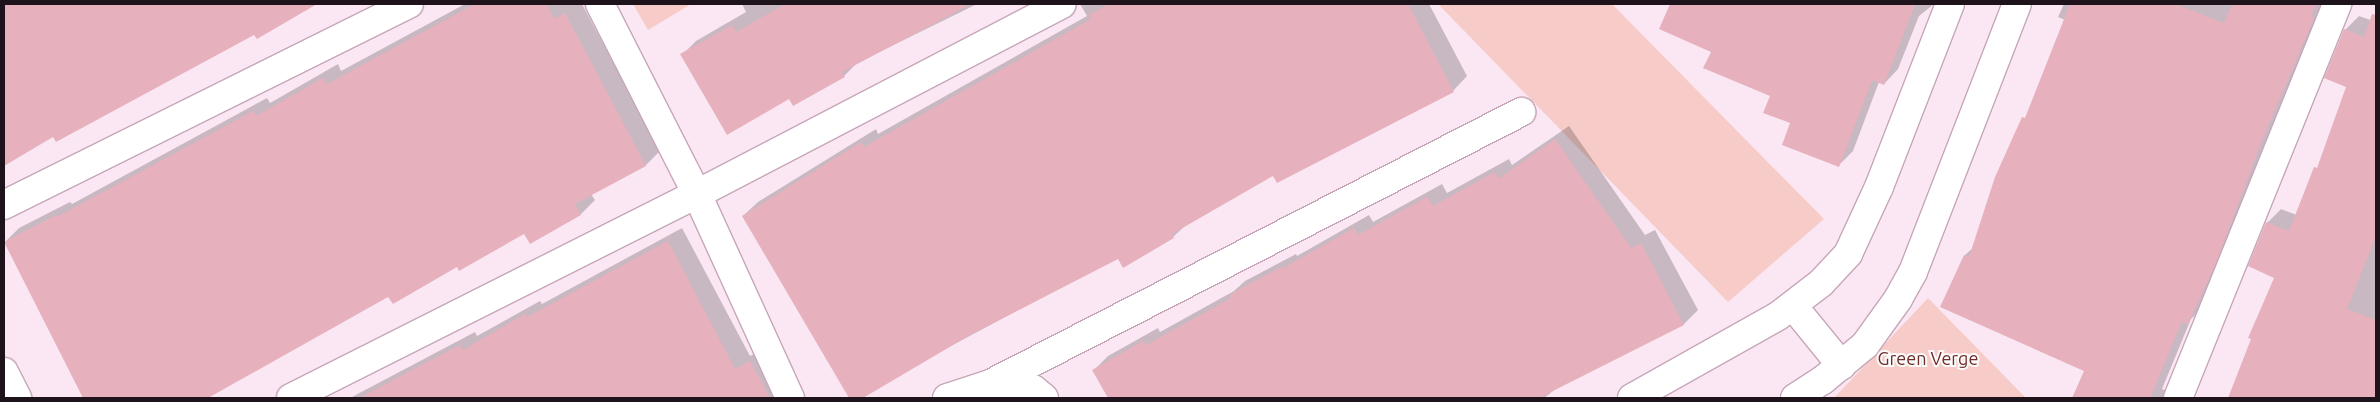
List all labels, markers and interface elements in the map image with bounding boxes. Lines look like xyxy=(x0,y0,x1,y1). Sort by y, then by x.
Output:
park label: Green Verge xyxy=(1878,347,1978,369)

